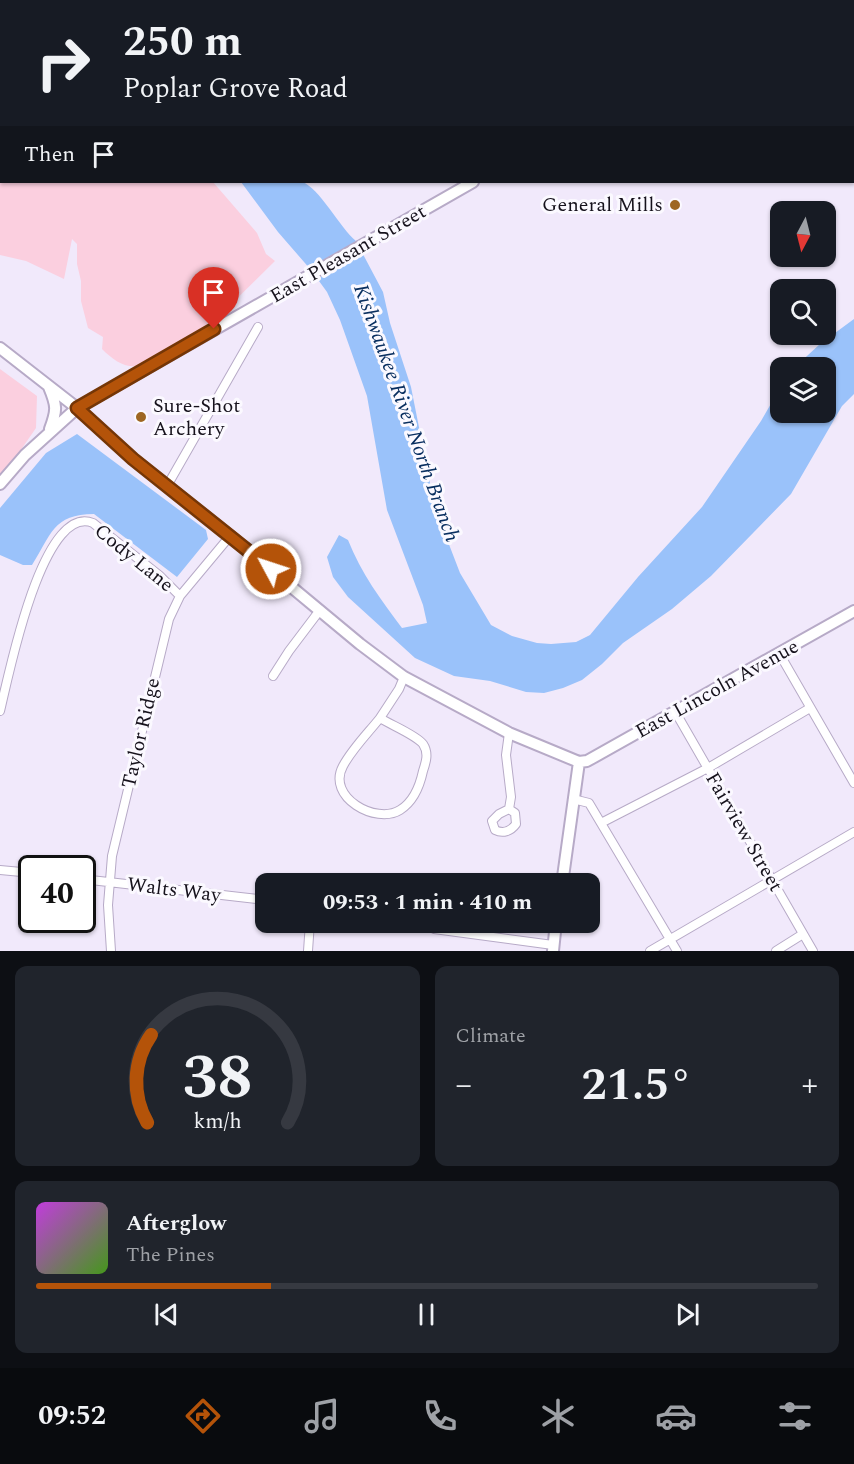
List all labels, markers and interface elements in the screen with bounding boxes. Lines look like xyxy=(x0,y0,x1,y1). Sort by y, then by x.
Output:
text: 250 m xyxy=(123,11,242,74)
icon: right xyxy=(24,24,102,102)
text: Poplar Grove Road xyxy=(123,68,348,110)
text: Then xyxy=(24,138,75,171)
icon: arrive xyxy=(87,138,120,171)
place label: General Mills xyxy=(542,190,663,220)
street label: East Pleasant Street xyxy=(264,197,432,311)
marker: General Mills xyxy=(668,198,682,212)
north arrow xyxy=(770,201,836,267)
map controls xyxy=(770,201,836,423)
pin xyxy=(188,267,239,329)
icon: arrive xyxy=(197,276,230,309)
water label: Kishwaukee River North Branch xyxy=(344,279,468,547)
button: search xyxy=(770,279,836,345)
button: layers xyxy=(770,357,836,423)
place label: Sure-Shot Archery xyxy=(153,391,240,444)
marker: Sure-Shot Archery xyxy=(134,410,148,424)
street label: Cody Lane xyxy=(88,516,180,600)
position arrow xyxy=(239,537,303,601)
street label: East Lincoln Avenue xyxy=(630,632,804,746)
street label: Taylor Ridge xyxy=(114,675,168,791)
street label: Fairview Street xyxy=(698,766,790,898)
speed limit sign: 40 xyxy=(18,855,96,933)
street label: Walts Way xyxy=(126,869,224,911)
text: 09:53 · 1 min · 410 m xyxy=(323,886,532,919)
text: Climate xyxy=(456,1021,526,1051)
text: 38 xyxy=(182,1031,252,1126)
text: 21.5° xyxy=(582,1051,692,1120)
text: − xyxy=(456,1060,472,1110)
text: + xyxy=(801,1060,818,1110)
text: km/h xyxy=(193,1105,241,1138)
text: Afterglow xyxy=(126,1207,226,1240)
text: The Pines xyxy=(126,1240,215,1270)
icon: previous xyxy=(150,1298,183,1331)
icon: pause xyxy=(410,1298,443,1331)
icon: next xyxy=(671,1298,704,1331)
text: 09:52 xyxy=(38,1395,106,1437)
icon: directions xyxy=(182,1395,224,1437)
icon: music xyxy=(301,1395,343,1437)
icon: phone xyxy=(419,1395,461,1437)
icon: climate xyxy=(537,1395,579,1437)
icon: car xyxy=(655,1395,697,1437)
icon: filters xyxy=(774,1395,816,1437)

